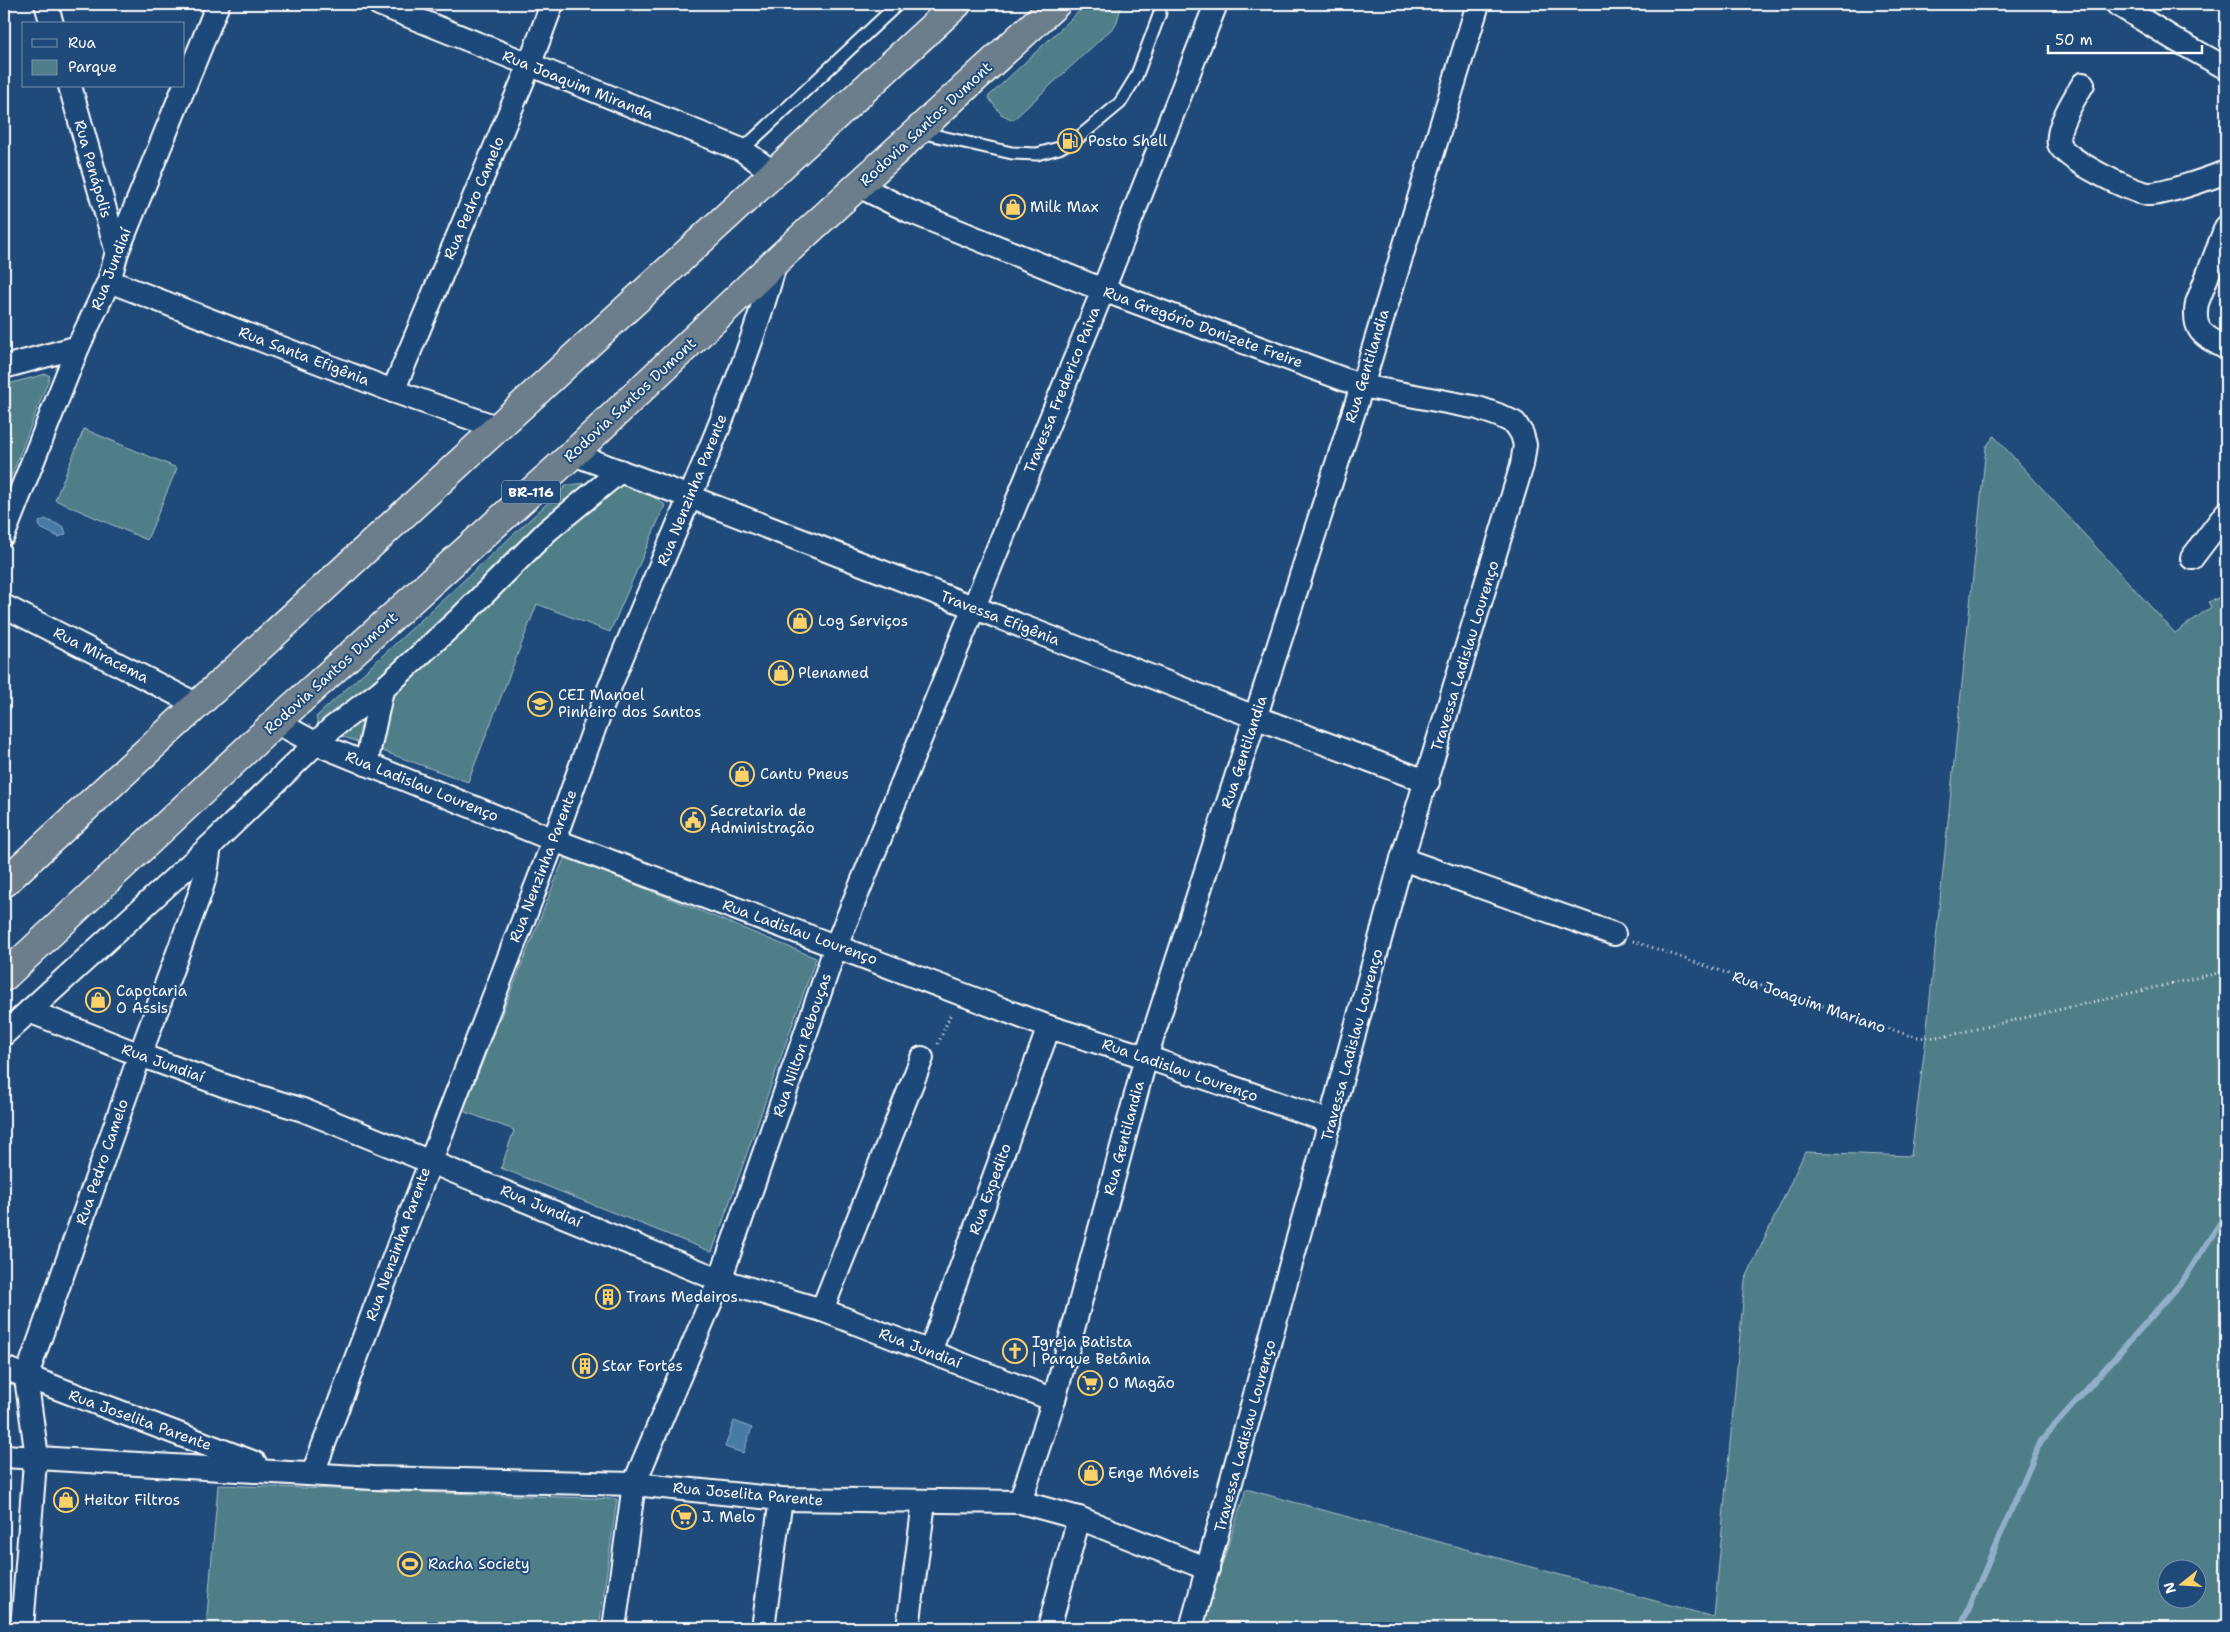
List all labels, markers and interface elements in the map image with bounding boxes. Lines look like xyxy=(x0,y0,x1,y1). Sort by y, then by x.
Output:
legend xyxy=(22,22,185,88)
scale bar xyxy=(2048,22,2201,54)
text: 50 m xyxy=(2055,30,2093,50)
text: Rua xyxy=(68,33,97,53)
street label: Rua Joaquim Miranda xyxy=(499,46,657,125)
text: Parque xyxy=(68,57,117,77)
street label: Rodovia Santos Dumont xyxy=(856,57,996,191)
street label: Rua Penápolis xyxy=(69,118,117,220)
fuel station icon: Posto Shell xyxy=(1057,128,1083,154)
place label: Posto Shell xyxy=(1088,131,1168,151)
street label: Rua Pedro Camelo xyxy=(439,133,509,263)
shop icon: Milk Max xyxy=(1000,194,1026,220)
place label: Milk Max xyxy=(1030,197,1099,217)
street label: Rua Jundiaí xyxy=(86,224,136,313)
street label: Rua Gregório Donizete Freire xyxy=(1100,282,1306,372)
street label: Travessa Frederico Paiva xyxy=(1019,303,1105,476)
street label: Rua Gentilandia xyxy=(1340,306,1394,425)
street label: Rua Santa Efigênia xyxy=(236,322,373,390)
street label: Rodovia Santos Dumont xyxy=(560,333,700,467)
street label: Rua Nenzinha Parente xyxy=(652,411,732,569)
road number: BR-116 xyxy=(502,481,560,504)
street label: Travessa Ladislau Lourenço xyxy=(1426,558,1504,754)
street label: Travessa Efigênia xyxy=(937,586,1063,650)
street label: Rodovia Santos Dumont xyxy=(260,607,402,739)
shop icon: Log Serviços xyxy=(787,608,813,634)
place label: Log Serviços xyxy=(818,611,908,631)
street label: Rua Miracema xyxy=(50,622,153,688)
shop icon: Plenamed xyxy=(768,660,794,686)
place label: Plenamed xyxy=(798,663,869,683)
place label: CEI Manoel Pinheiro dos Santos xyxy=(558,685,701,722)
school or university icon: CEI Manoel Pinheiro dos Santos xyxy=(527,691,553,717)
street label: Rua Gentilandia xyxy=(1216,692,1272,811)
street label: Rua Ladislau Lourenço xyxy=(342,746,502,826)
shop icon: Cantu Pneus xyxy=(729,761,755,787)
place label: Cantu Pneus xyxy=(760,764,849,784)
street label: Rua Nenzinha Parente xyxy=(505,787,581,945)
place label: Secretaria de Administração xyxy=(710,801,815,838)
public building icon: Secretaria de Administração xyxy=(680,807,706,833)
street label: Rua Ladislau Lourenço xyxy=(720,895,880,969)
street label: Travessa Ladislau Lourenço xyxy=(1317,947,1387,1143)
street label: Rua Joaquim Mariano xyxy=(1730,966,1888,1038)
street label: Rua Nilton Rebouças xyxy=(768,970,836,1120)
place label: Capotaria O Assis xyxy=(116,981,188,1018)
shop icon: Capotaria O Assis xyxy=(85,987,111,1013)
street label: Rua Ladislau Lourenço xyxy=(1099,1034,1261,1106)
street label: Rua Jundiaí xyxy=(119,1039,208,1087)
street label: Rua Gentilandia xyxy=(1099,1078,1149,1197)
street label: Rua Pedro Camelo xyxy=(71,1096,133,1228)
street label: Rua Expedito xyxy=(964,1141,1016,1237)
street label: Rua Nenzinha Parente xyxy=(361,1164,435,1324)
street label: Rua Jundiaí xyxy=(497,1180,585,1232)
building icon: Trans Medeiros xyxy=(595,1284,621,1310)
place label: Trans Medeiros xyxy=(626,1287,738,1307)
street label: Rua Jundiaí xyxy=(876,1323,965,1373)
place label: Igreja Batista | Parque Betânia xyxy=(1032,1332,1151,1369)
church icon: Igreja Batista | Parque Betânia xyxy=(1002,1338,1028,1364)
street label: Travessa Ladislau Lourenço xyxy=(1210,1338,1280,1534)
building icon: Star Fortes xyxy=(572,1353,598,1379)
place label: Star Fortes xyxy=(602,1356,683,1376)
supermarket icon: O Magão xyxy=(1077,1370,1103,1396)
place label: O Magão xyxy=(1108,1373,1175,1393)
street label: Rua Joselita Parente xyxy=(66,1385,214,1455)
shop icon: Enge Móveis xyxy=(1078,1460,1104,1486)
place label: Enge Móveis xyxy=(1108,1463,1199,1483)
street label: Rua Joselita Parente xyxy=(672,1477,824,1511)
shop icon: Heitor Filtros xyxy=(53,1487,79,1513)
place label: Heitor Filtros xyxy=(84,1490,180,1510)
supermarket icon: J. Melo xyxy=(671,1504,697,1530)
place label: J. Melo xyxy=(702,1507,755,1527)
sports icon: Racha Society xyxy=(397,1551,423,1577)
place label: Racha Society xyxy=(428,1554,530,1574)
north arrow xyxy=(2158,1560,2208,1610)
text: N xyxy=(2159,1580,2180,1596)

